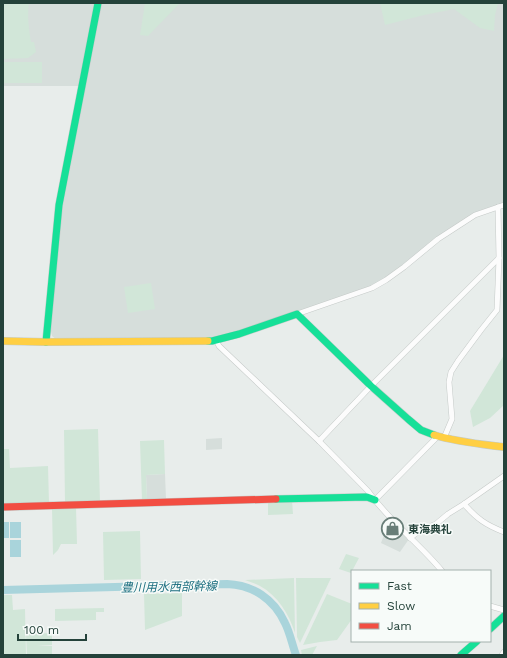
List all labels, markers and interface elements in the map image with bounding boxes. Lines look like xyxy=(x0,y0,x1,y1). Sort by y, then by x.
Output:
shop icon: 東海典礼 xyxy=(380,516,406,542)
place label: 東海典礼 xyxy=(408,523,452,536)
legend xyxy=(351,570,491,642)
water label: 豊川用水西部幹線 xyxy=(121,579,219,595)
text: Fast xyxy=(387,579,412,593)
text: Slow xyxy=(387,599,415,613)
scale bar xyxy=(18,616,86,642)
text: Jam xyxy=(387,619,412,633)
text: 100 m xyxy=(24,623,59,637)

